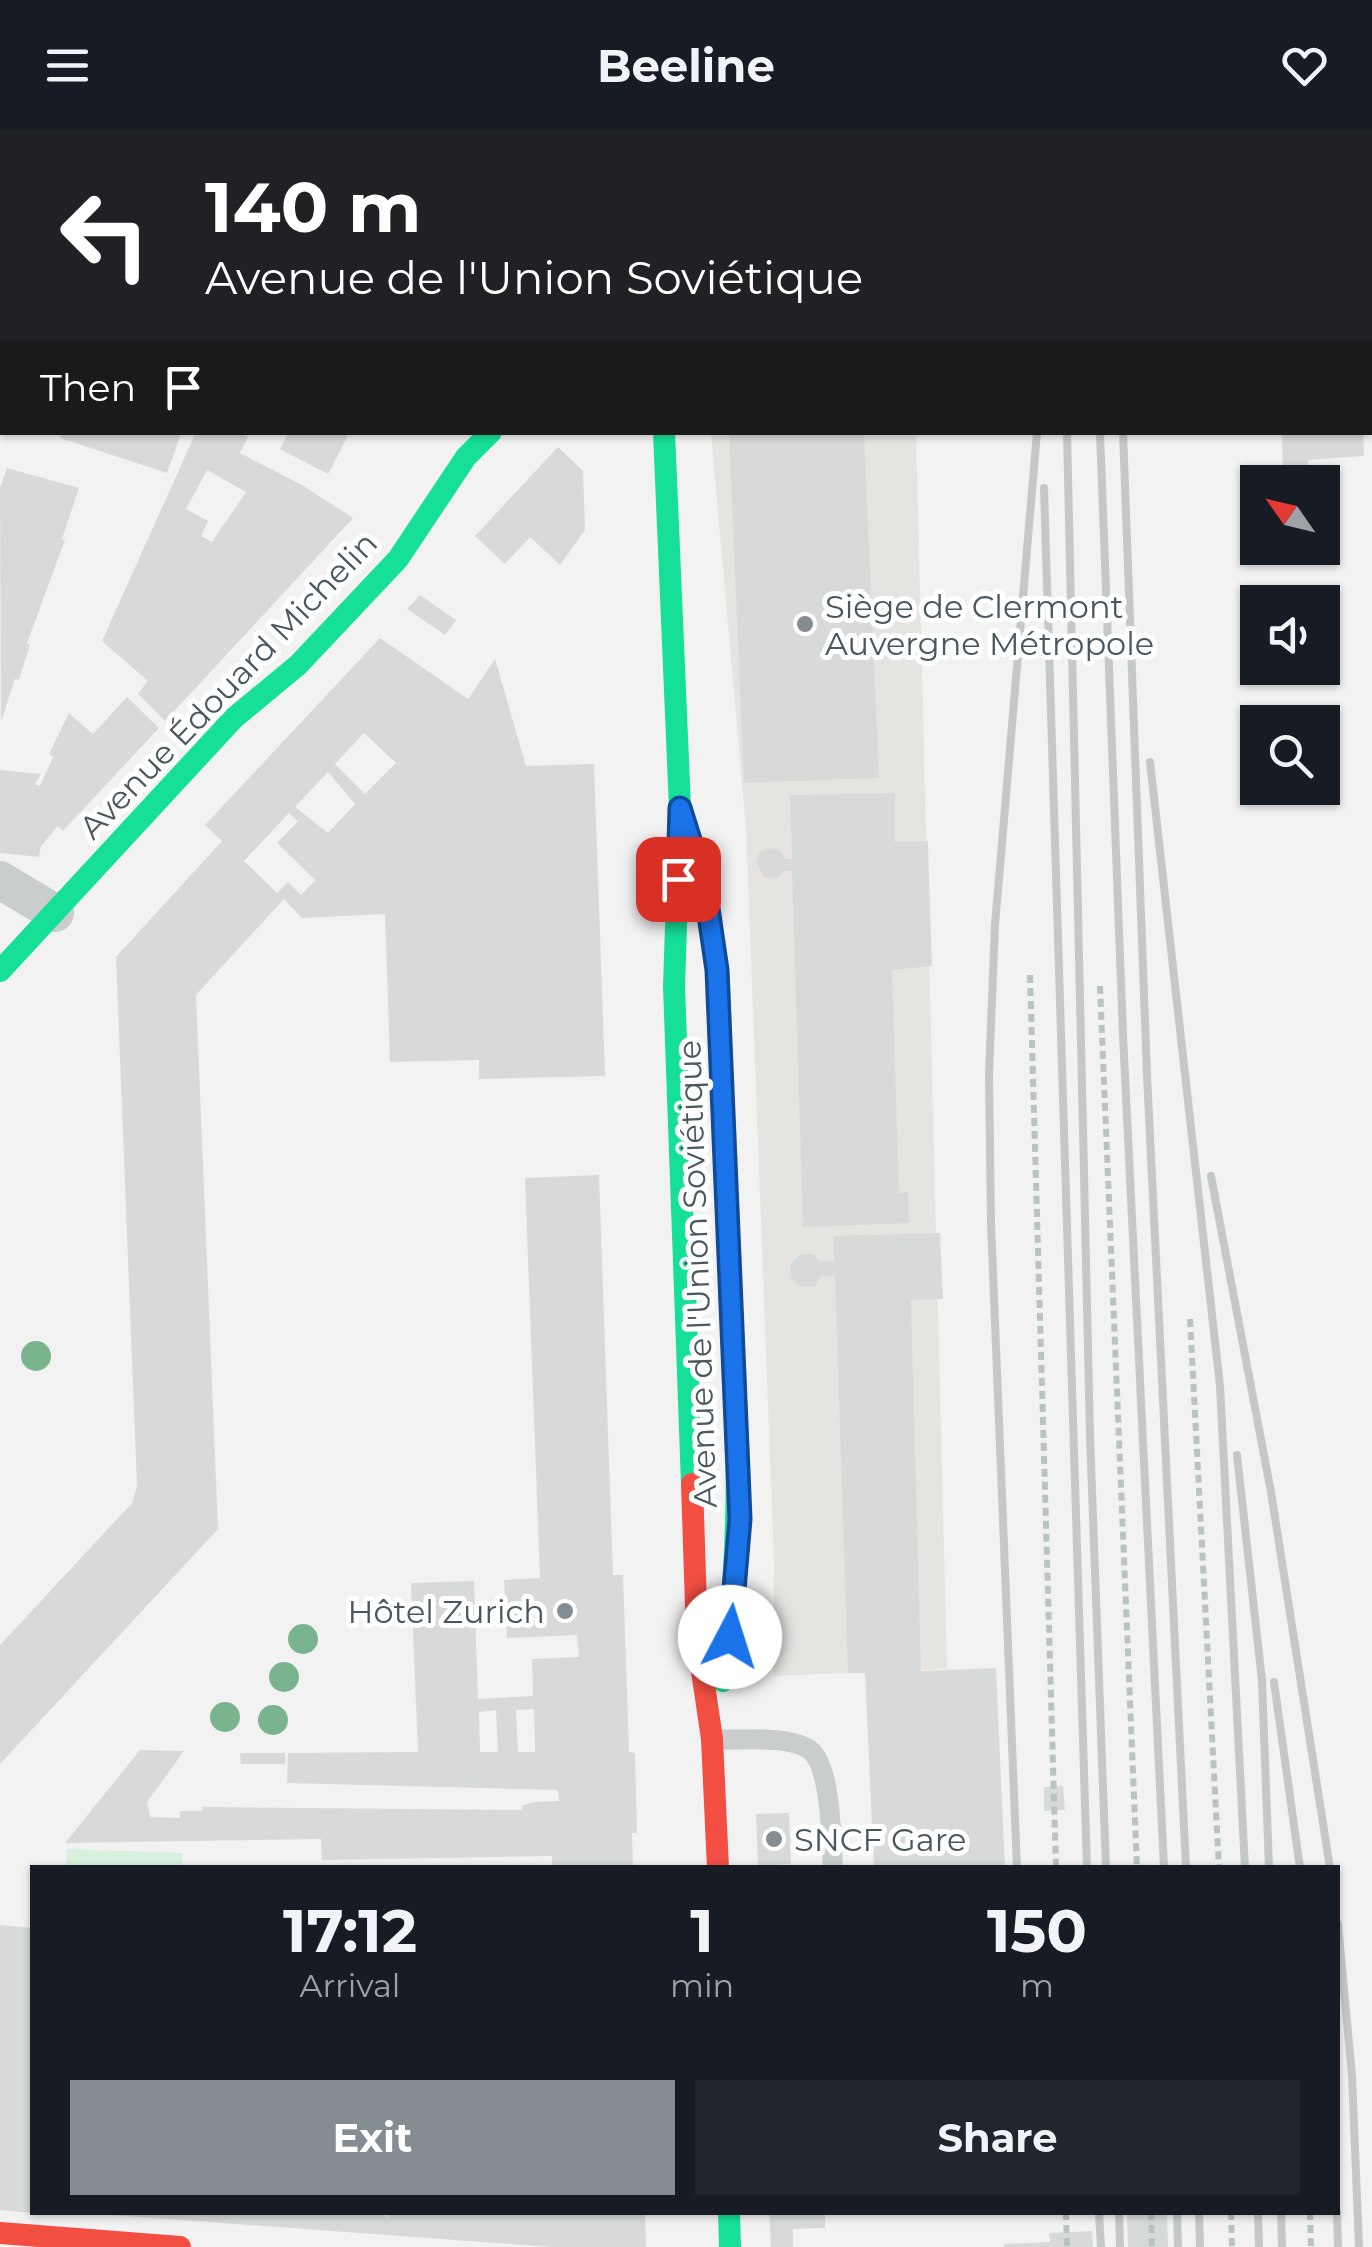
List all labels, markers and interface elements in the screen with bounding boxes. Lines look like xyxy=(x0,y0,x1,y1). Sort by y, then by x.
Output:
icon: menu xyxy=(40,38,95,93)
text: Beeline xyxy=(597,38,775,93)
icon: heart xyxy=(1277,38,1332,93)
text: 140 m xyxy=(205,164,421,250)
icon: left xyxy=(40,170,170,300)
text: Avenue de l'Union Soviétique xyxy=(205,250,863,305)
icon: arrive xyxy=(156,360,211,415)
text: Then xyxy=(40,364,136,411)
north arrow xyxy=(1240,465,1340,565)
map controls xyxy=(1240,465,1340,805)
street label: Avenue Édouard Michelin xyxy=(71,523,385,847)
button: sound xyxy=(1240,585,1340,685)
place label: Siège de Clermont Auvergne Métropole xyxy=(825,587,1154,663)
marker: Siège de Clermont Auvergne Métropole xyxy=(794,613,816,635)
button: search xyxy=(1240,705,1340,805)
pin xyxy=(636,837,721,922)
icon: arrive xyxy=(651,852,706,907)
street label: Avenue de l'Union Soviétique xyxy=(669,1039,725,1509)
position arrow xyxy=(678,1585,782,1689)
place label: Hôtel Zurich xyxy=(348,1592,545,1631)
marker: Hôtel Zurich xyxy=(554,1600,576,1622)
place label: SNCF Gare xyxy=(794,1820,966,1859)
marker: SNCF Gare xyxy=(763,1828,785,1850)
text: 17:12 xyxy=(283,1894,417,1967)
text: 1 xyxy=(690,1894,714,1967)
text: 150 xyxy=(987,1894,1087,1967)
text: Arrival xyxy=(300,1966,400,2005)
text: min xyxy=(670,1966,734,2005)
text: m xyxy=(1020,1966,1054,2005)
button: Exit xyxy=(70,2080,675,2195)
button: Share xyxy=(695,2080,1300,2195)

